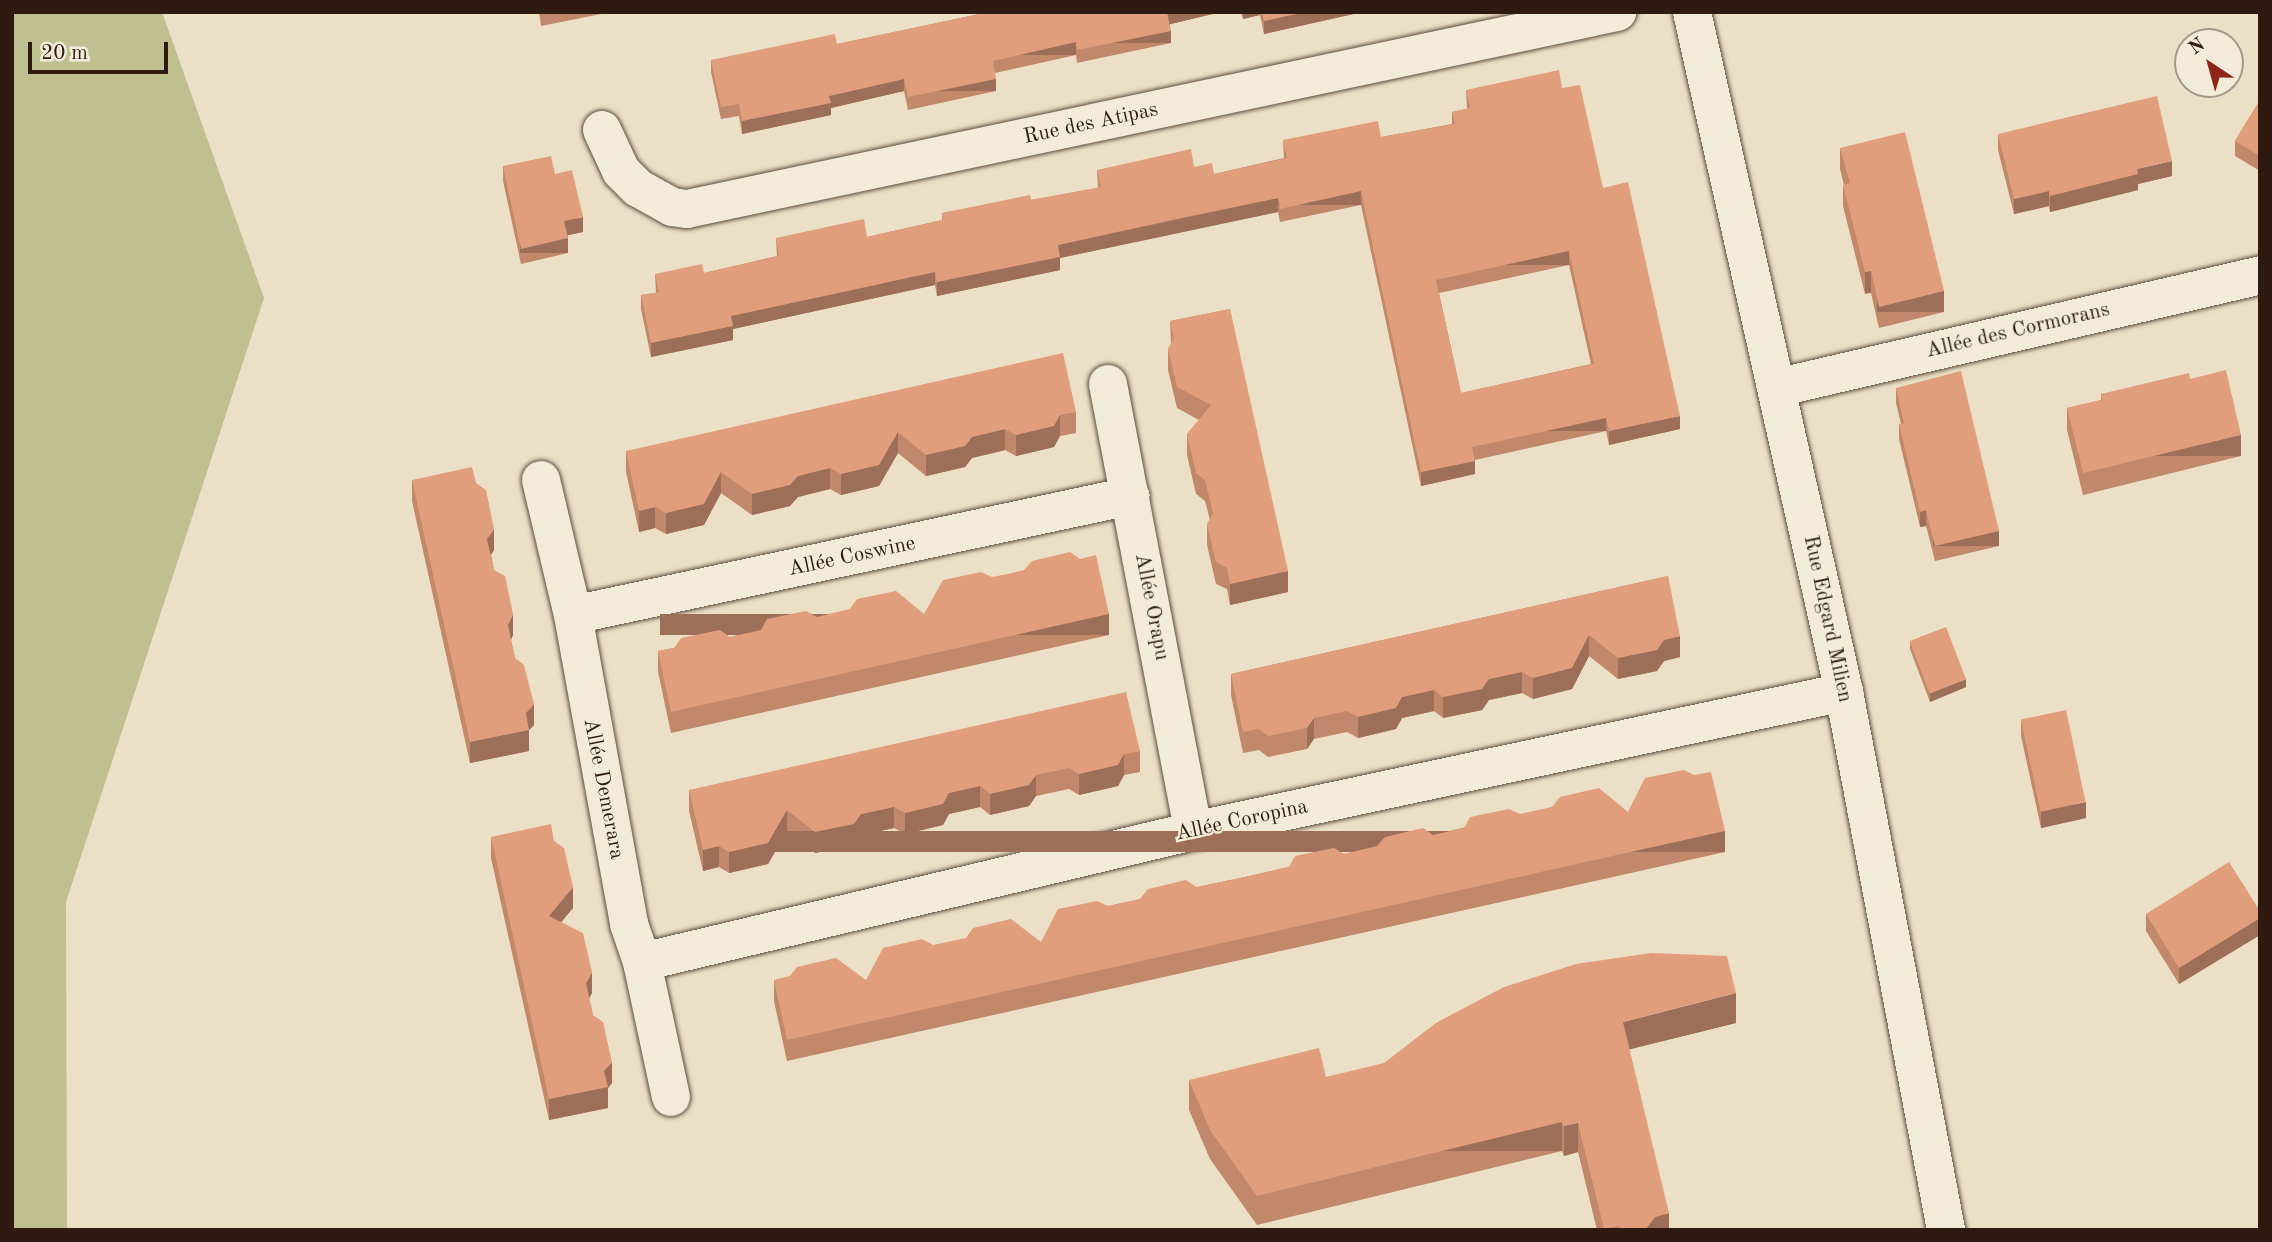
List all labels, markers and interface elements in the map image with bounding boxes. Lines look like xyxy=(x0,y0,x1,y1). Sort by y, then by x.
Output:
scale bar xyxy=(32,28,172,72)
north arrow xyxy=(2174,28,2244,98)
text: N xyxy=(2186,35,2209,59)
text: 20 m xyxy=(41,43,88,64)
street label: Rue des Atipas xyxy=(1021,97,1161,151)
street label: Allée des Cormorans xyxy=(1924,298,2112,364)
street label: Allée Coswine xyxy=(786,531,918,583)
street label: Rue Edgard Milien xyxy=(1797,533,1857,705)
street label: Allée Orapu xyxy=(1128,551,1174,663)
street label: Allée Demerara xyxy=(577,716,629,862)
street label: Allée Coropina xyxy=(1174,795,1310,847)

